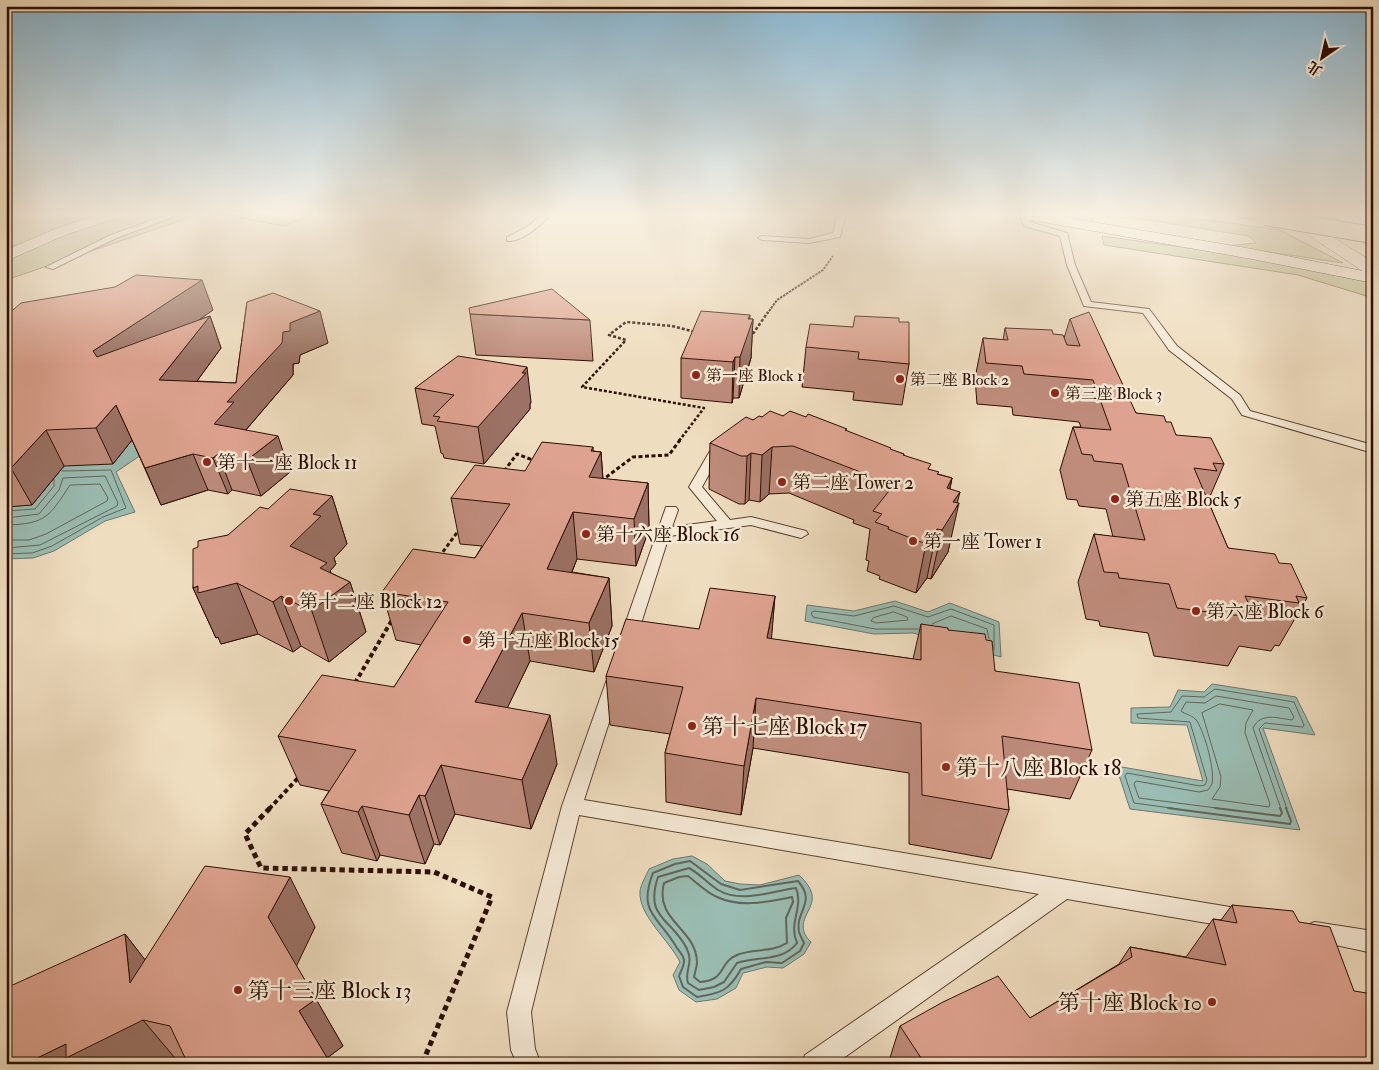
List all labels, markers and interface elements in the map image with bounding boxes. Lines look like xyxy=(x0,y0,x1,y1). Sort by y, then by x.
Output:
north arrow xyxy=(1296,32,1346,82)
text: 北 xyxy=(1304,57,1326,79)
place label: 第一座 Block 1 xyxy=(706,366,803,386)
marker: 第一座 Block 1 xyxy=(690,369,702,381)
place label: 第二座 Block 2 xyxy=(910,370,1009,390)
marker: 第二座 Block 2 xyxy=(894,373,906,385)
place label: 第三座 Block 3 xyxy=(1065,384,1162,404)
marker: 第三座 Block 3 xyxy=(1049,387,1061,399)
place label: 第十一座 Block 11 xyxy=(217,451,358,475)
marker: 第十一座 Block 11 xyxy=(201,456,213,468)
place label: 第二座 Tower 2 xyxy=(792,471,914,495)
marker: 第二座 Tower 2 xyxy=(776,476,788,488)
place label: 第五座 Block 5 xyxy=(1125,488,1242,512)
marker: 第五座 Block 5 xyxy=(1109,493,1121,505)
place label: 第十六座 Block 16 xyxy=(596,523,741,547)
marker: 第十六座 Block 16 xyxy=(580,528,592,540)
place label: 第一座 Tower 1 xyxy=(923,530,1042,554)
marker: 第一座 Tower 1 xyxy=(907,535,919,547)
place label: 第十二座 Block 12 xyxy=(299,590,442,614)
marker: 第十二座 Block 12 xyxy=(283,595,295,607)
place label: 第六座 Block 6 xyxy=(1206,600,1325,624)
marker: 第六座 Block 6 xyxy=(1190,605,1202,617)
place label: 第十五座 Block 15 xyxy=(477,629,620,653)
marker: 第十五座 Block 15 xyxy=(461,634,473,646)
place label: 第十七座 Block 17 xyxy=(702,713,867,741)
marker: 第十七座 Block 17 xyxy=(686,720,698,732)
place label: 第十八座 Block 18 xyxy=(956,754,1121,782)
marker: 第十八座 Block 18 xyxy=(940,761,952,773)
place label: 第十三座 Block 13 xyxy=(248,977,411,1005)
marker: 第十三座 Block 13 xyxy=(232,984,244,996)
place label: 第十座 Block 10 xyxy=(1058,989,1202,1017)
marker: 第十座 Block 10 xyxy=(1206,996,1218,1008)

